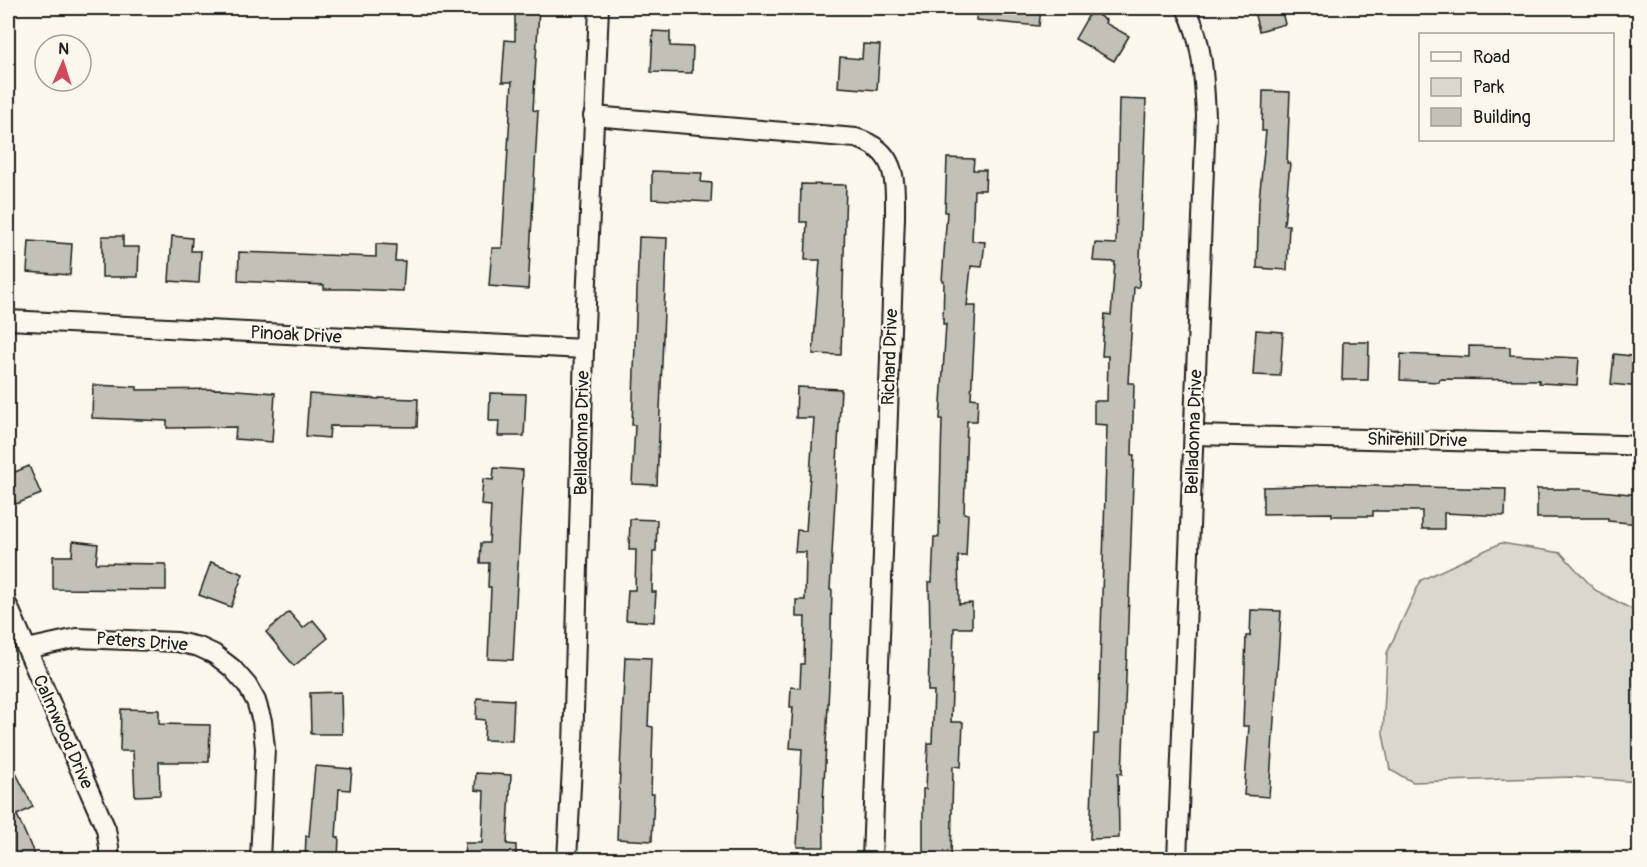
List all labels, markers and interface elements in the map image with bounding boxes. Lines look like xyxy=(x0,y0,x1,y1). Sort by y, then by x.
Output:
north arrow xyxy=(33,33,93,93)
legend xyxy=(1419,33,1614,141)
text: N xyxy=(58,39,70,59)
text: Road xyxy=(1473,46,1510,69)
text: Park xyxy=(1473,76,1505,99)
text: Building xyxy=(1473,106,1531,129)
street label: Richard Drive xyxy=(877,308,903,406)
street label: Pinoak Drive xyxy=(250,321,342,349)
street label: Belladonna Drive xyxy=(1180,369,1208,495)
street label: Belladonna Drive xyxy=(569,370,595,496)
street label: Shirehill Drive xyxy=(1367,428,1467,452)
street label: Peters Drive xyxy=(95,627,189,657)
street label: Calmwood Drive xyxy=(28,671,98,793)

